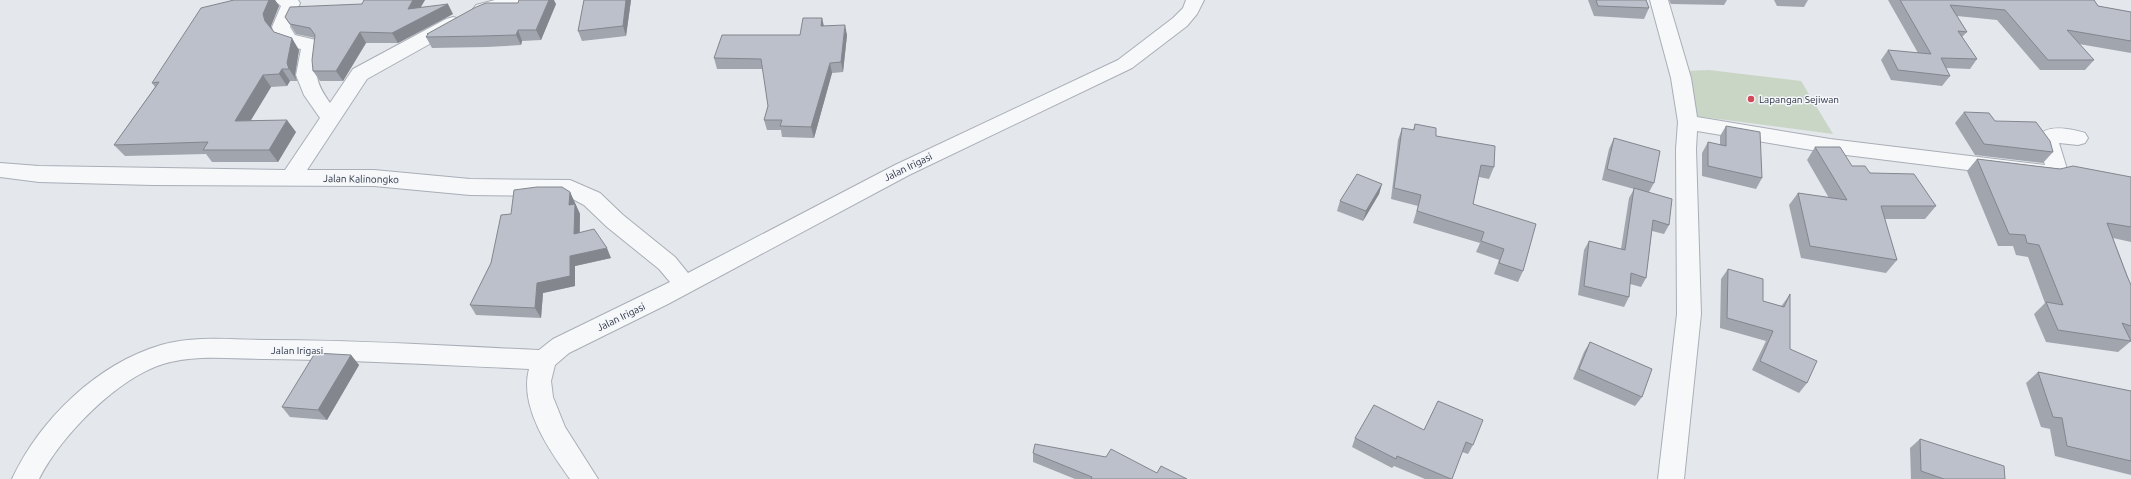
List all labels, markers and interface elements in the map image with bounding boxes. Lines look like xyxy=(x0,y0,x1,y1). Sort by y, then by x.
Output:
marker: Lapangan Sejiwan xyxy=(1746,94,1756,104)
place label: Lapangan Sejiwan xyxy=(1759,94,1839,105)
street label: Jalan Irigasi xyxy=(882,151,934,183)
street label: Jalan Kalinongko xyxy=(323,173,399,185)
street label: Jalan Irigasi xyxy=(595,301,647,333)
street label: Jalan Irigasi xyxy=(271,345,323,356)

